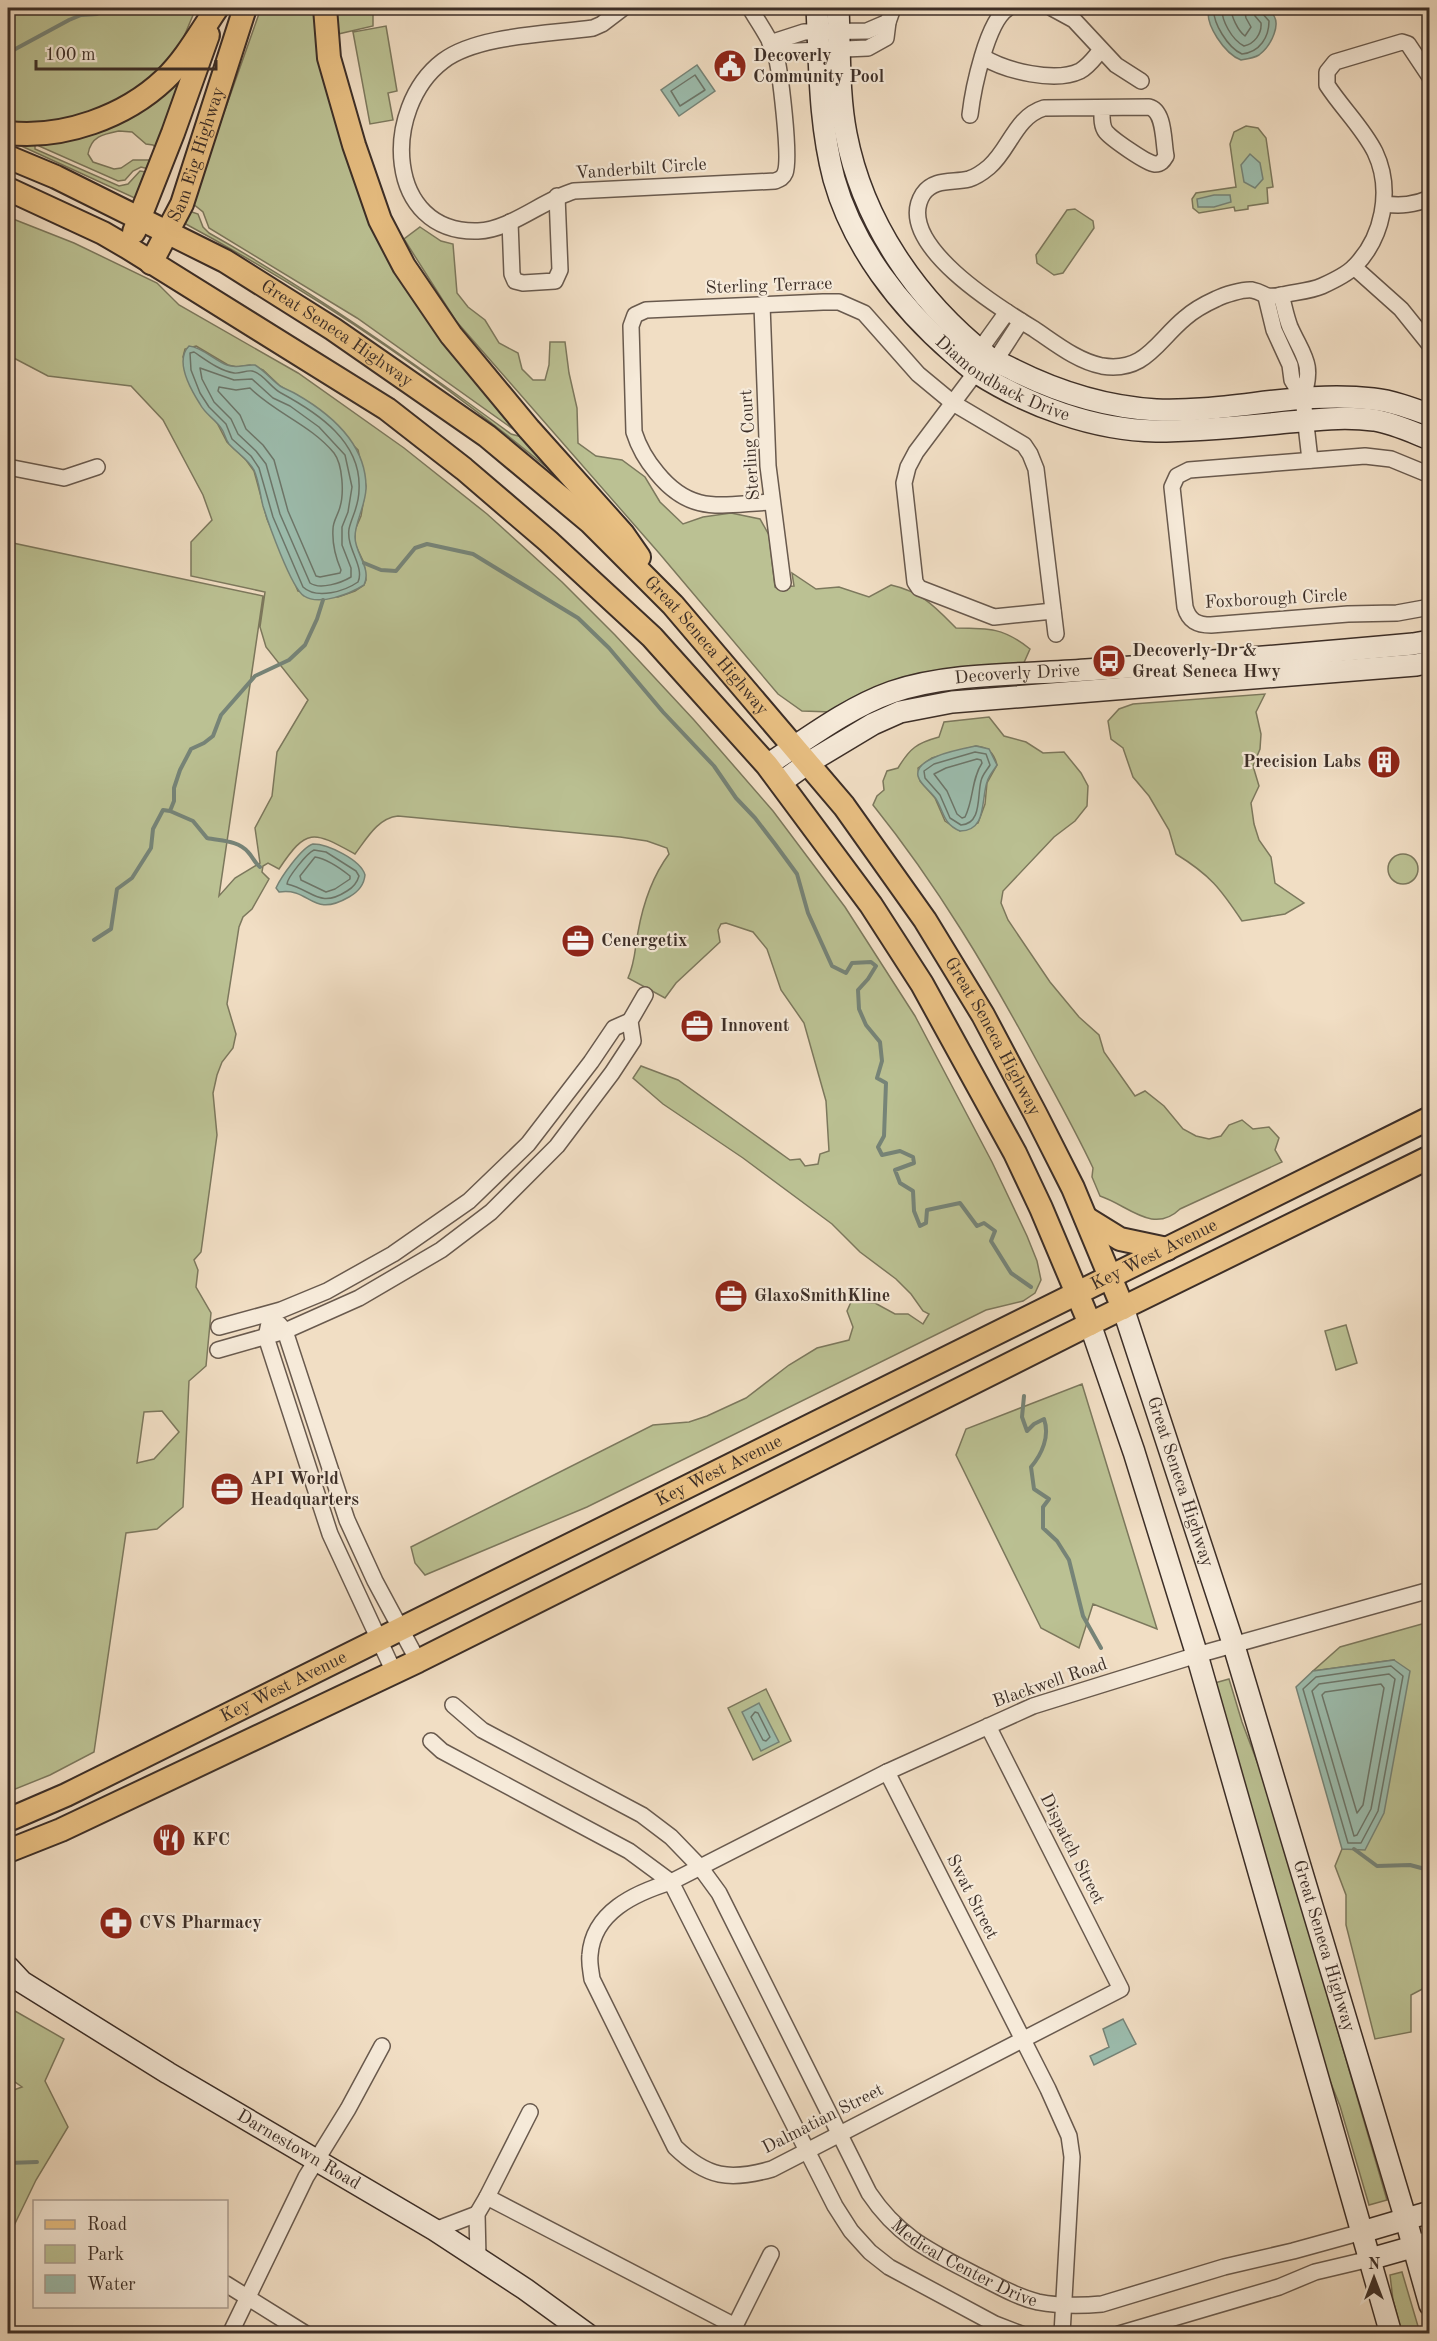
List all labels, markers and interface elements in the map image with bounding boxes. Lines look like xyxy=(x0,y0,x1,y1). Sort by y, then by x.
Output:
scale bar xyxy=(36,33,216,71)
text: 100 m xyxy=(45,46,96,64)
place label: Decoverly Community Pool xyxy=(753,47,885,86)
public building icon: Decoverly Community Pool xyxy=(712,48,748,84)
street label: Sam Eig Highway xyxy=(165,84,228,225)
street label: Vanderbilt Circle xyxy=(575,155,707,183)
street label: Sterling Terrace xyxy=(705,275,833,297)
street label: Great Seneca Highway xyxy=(258,277,416,391)
street label: Diamondback Drive xyxy=(931,332,1072,425)
street label: Sterling Court xyxy=(737,389,763,501)
street label: Great Seneca Highway xyxy=(641,573,772,719)
street label: Foxborough Circle xyxy=(1204,586,1348,612)
place label: Decoverly Dr & Great Seneca Hwy xyxy=(1132,642,1281,681)
bus stop icon: Decoverly Dr & Great Seneca Hwy xyxy=(1091,643,1127,679)
street label: Decoverly Drive xyxy=(954,662,1081,687)
building icon: Precision Labs xyxy=(1366,744,1402,780)
place label: Precision Labs xyxy=(1243,753,1361,771)
office icon: Cenergetix xyxy=(560,923,596,959)
place label: Cenergetix xyxy=(601,932,687,950)
street label: Great Seneca Highway xyxy=(941,954,1044,1119)
office icon: Innovent xyxy=(679,1008,715,1044)
place label: Innovent xyxy=(720,1017,790,1035)
street label: Key West Avenue xyxy=(1088,1216,1220,1294)
office icon: GlaxoSmithKline xyxy=(713,1278,749,1314)
place label: GlaxoSmithKline xyxy=(754,1287,890,1305)
street label: Great Seneca Highway xyxy=(1144,1394,1217,1570)
street label: Key West Avenue xyxy=(653,1432,785,1510)
place label: API World Headquarters xyxy=(250,1470,359,1509)
office icon: API World Headquarters xyxy=(209,1471,245,1507)
street label: Key West Avenue xyxy=(217,1648,350,1726)
street label: Blackwell Road xyxy=(991,1655,1109,1711)
street label: Dispatch Street xyxy=(1036,1791,1108,1907)
restaurant icon: KFC xyxy=(151,1822,187,1858)
place label: KFC xyxy=(192,1831,230,1849)
street label: Swat Street xyxy=(943,1852,1001,1942)
street label: Great Seneca Highway xyxy=(1290,1858,1358,2034)
pharmacy icon: CVS Pharmacy xyxy=(98,1905,134,1941)
place label: CVS Pharmacy xyxy=(139,1914,262,1932)
street label: Dalmatian Street xyxy=(759,2081,887,2157)
street label: Darnestown Road xyxy=(234,2107,363,2193)
legend xyxy=(33,2200,228,2308)
text: Road xyxy=(87,2216,127,2234)
street label: Medical Center Drive xyxy=(887,2216,1039,2310)
text: Park xyxy=(87,2246,124,2264)
north arrow xyxy=(1344,2248,1404,2308)
text: N xyxy=(1368,2257,1381,2273)
text: Water xyxy=(87,2276,136,2294)

